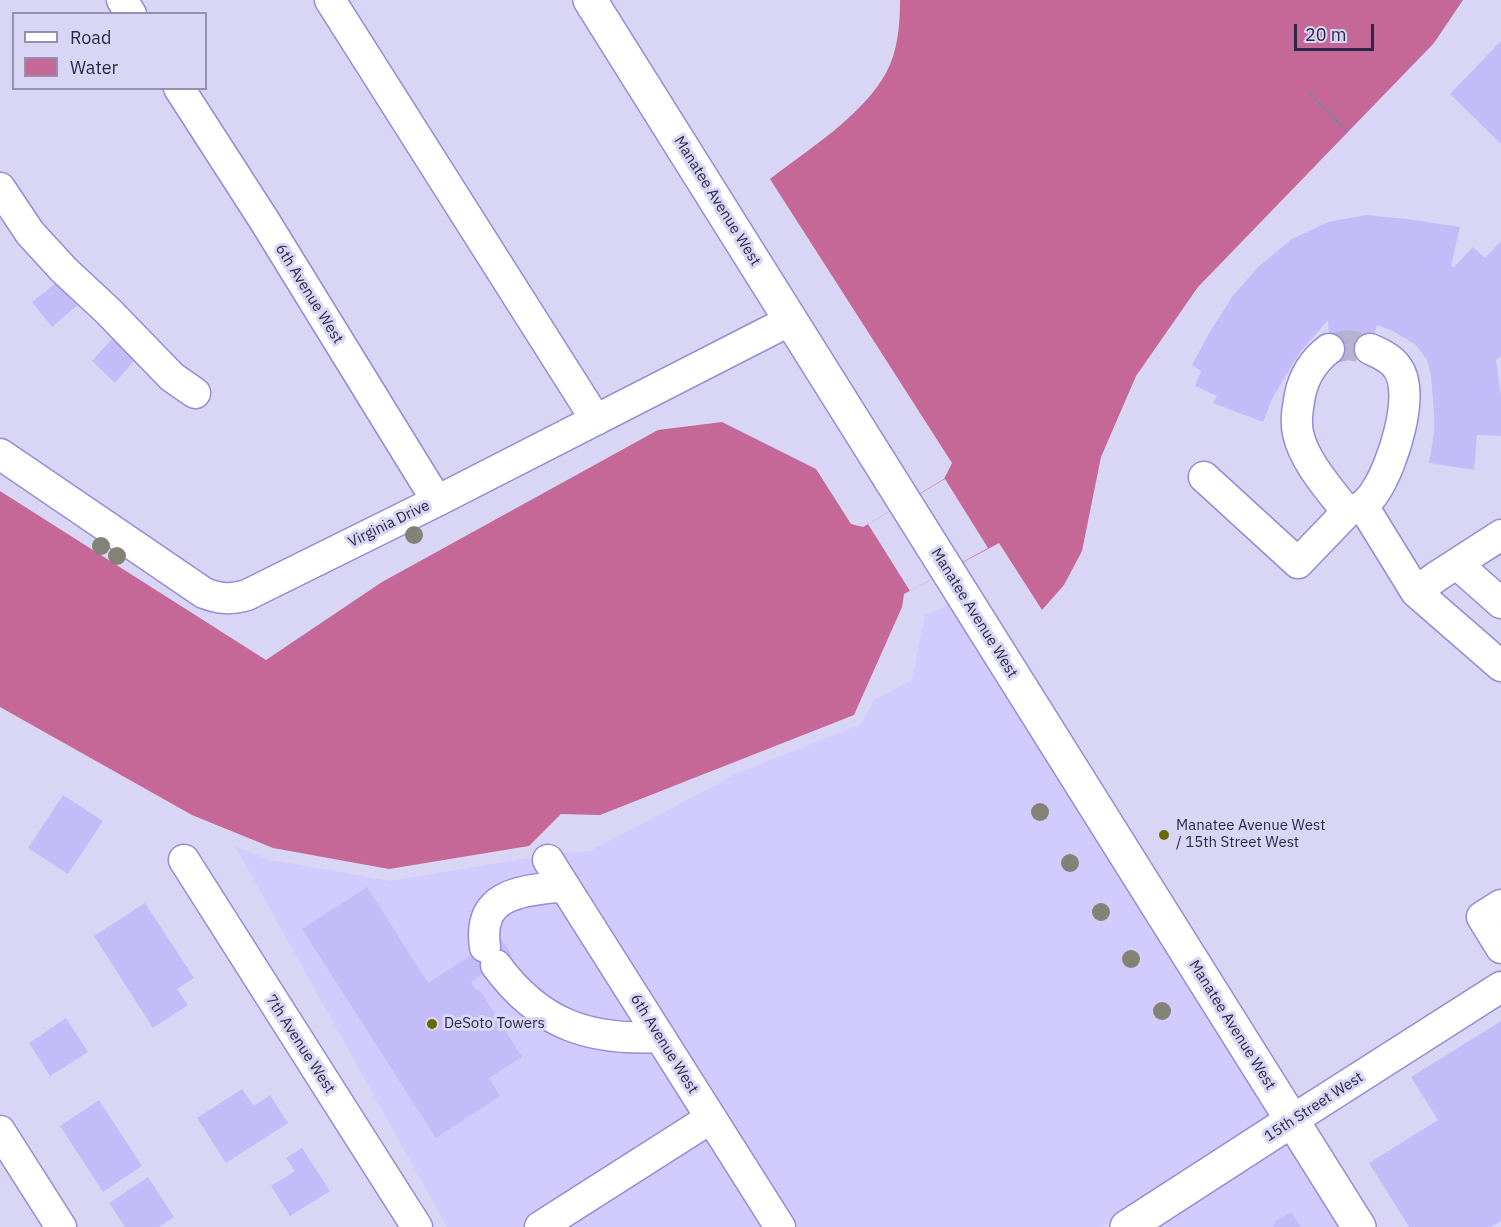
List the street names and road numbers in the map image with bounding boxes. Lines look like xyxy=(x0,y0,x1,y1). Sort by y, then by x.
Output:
street label: Manatee Avenue West xyxy=(670,133,764,269)
street label: 6th Avenue West xyxy=(271,241,347,347)
street label: Virginia Drive xyxy=(345,497,433,551)
street label: Manatee Avenue West xyxy=(927,545,1021,681)
street label: Manatee Avenue West xyxy=(1185,957,1279,1093)
street label: 7th Avenue West xyxy=(261,991,339,1097)
street label: 6th Avenue West xyxy=(626,991,702,1097)
street label: 15th Street West xyxy=(1261,1068,1367,1146)

